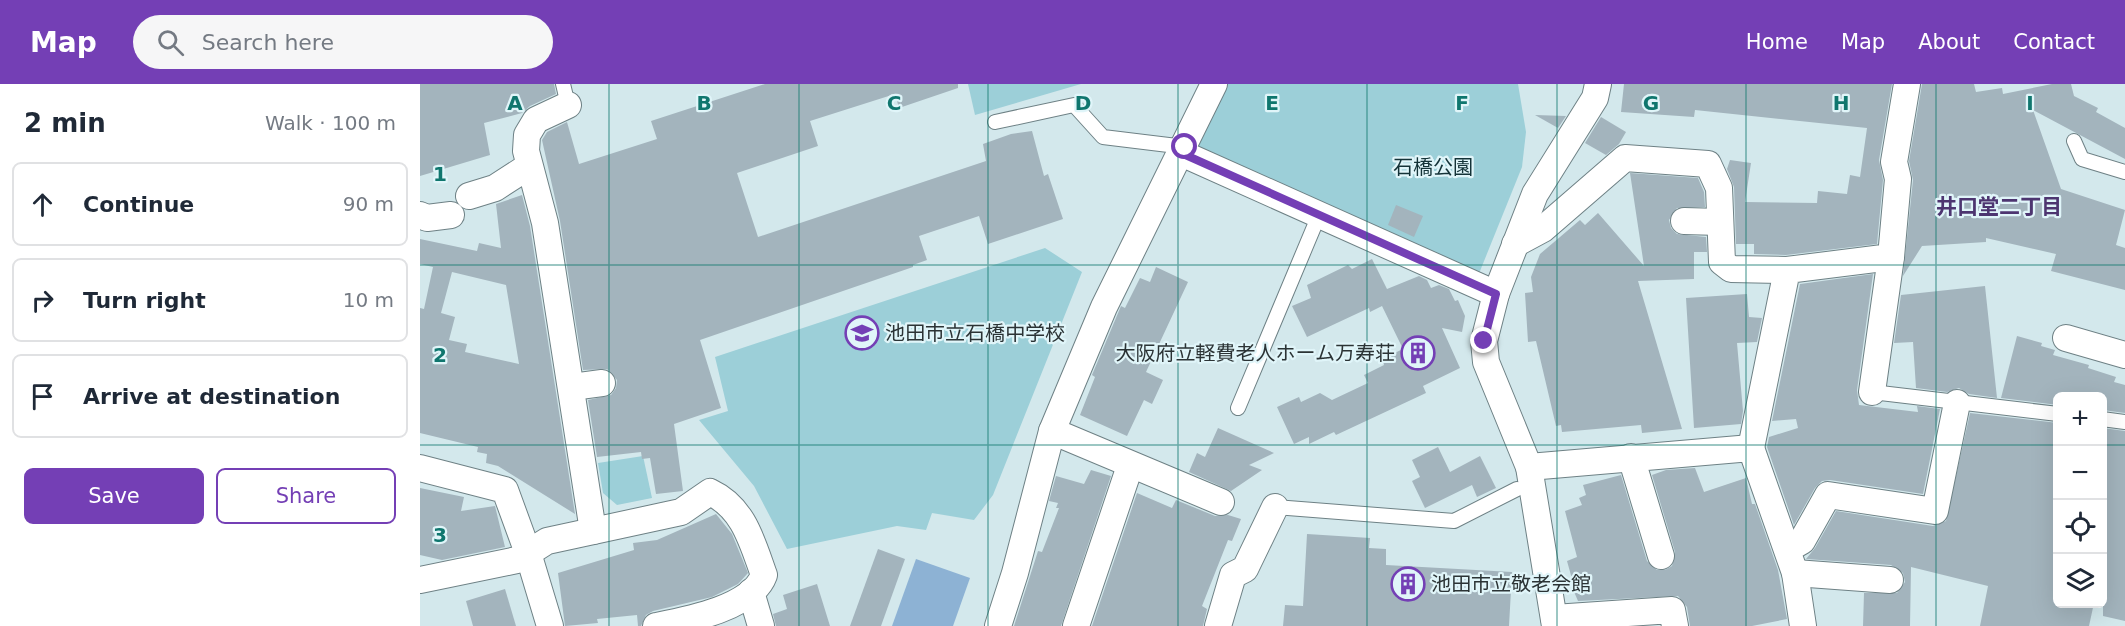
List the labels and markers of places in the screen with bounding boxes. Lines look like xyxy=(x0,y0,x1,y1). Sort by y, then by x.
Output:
school or university icon: 池田市立石橋中学校 xyxy=(844,315,880,351)
place label: 池田市立石橋中学校 xyxy=(885,321,1065,345)
building icon: 大阪府立軽費老人ホーム万寿荘 xyxy=(1400,335,1436,371)
place label: 大阪府立軽費老人ホーム万寿荘 xyxy=(1116,341,1395,365)
building icon: 池田市立敬老会館 xyxy=(1390,566,1426,602)
place label: 池田市立敬老会館 xyxy=(1431,572,1591,596)

